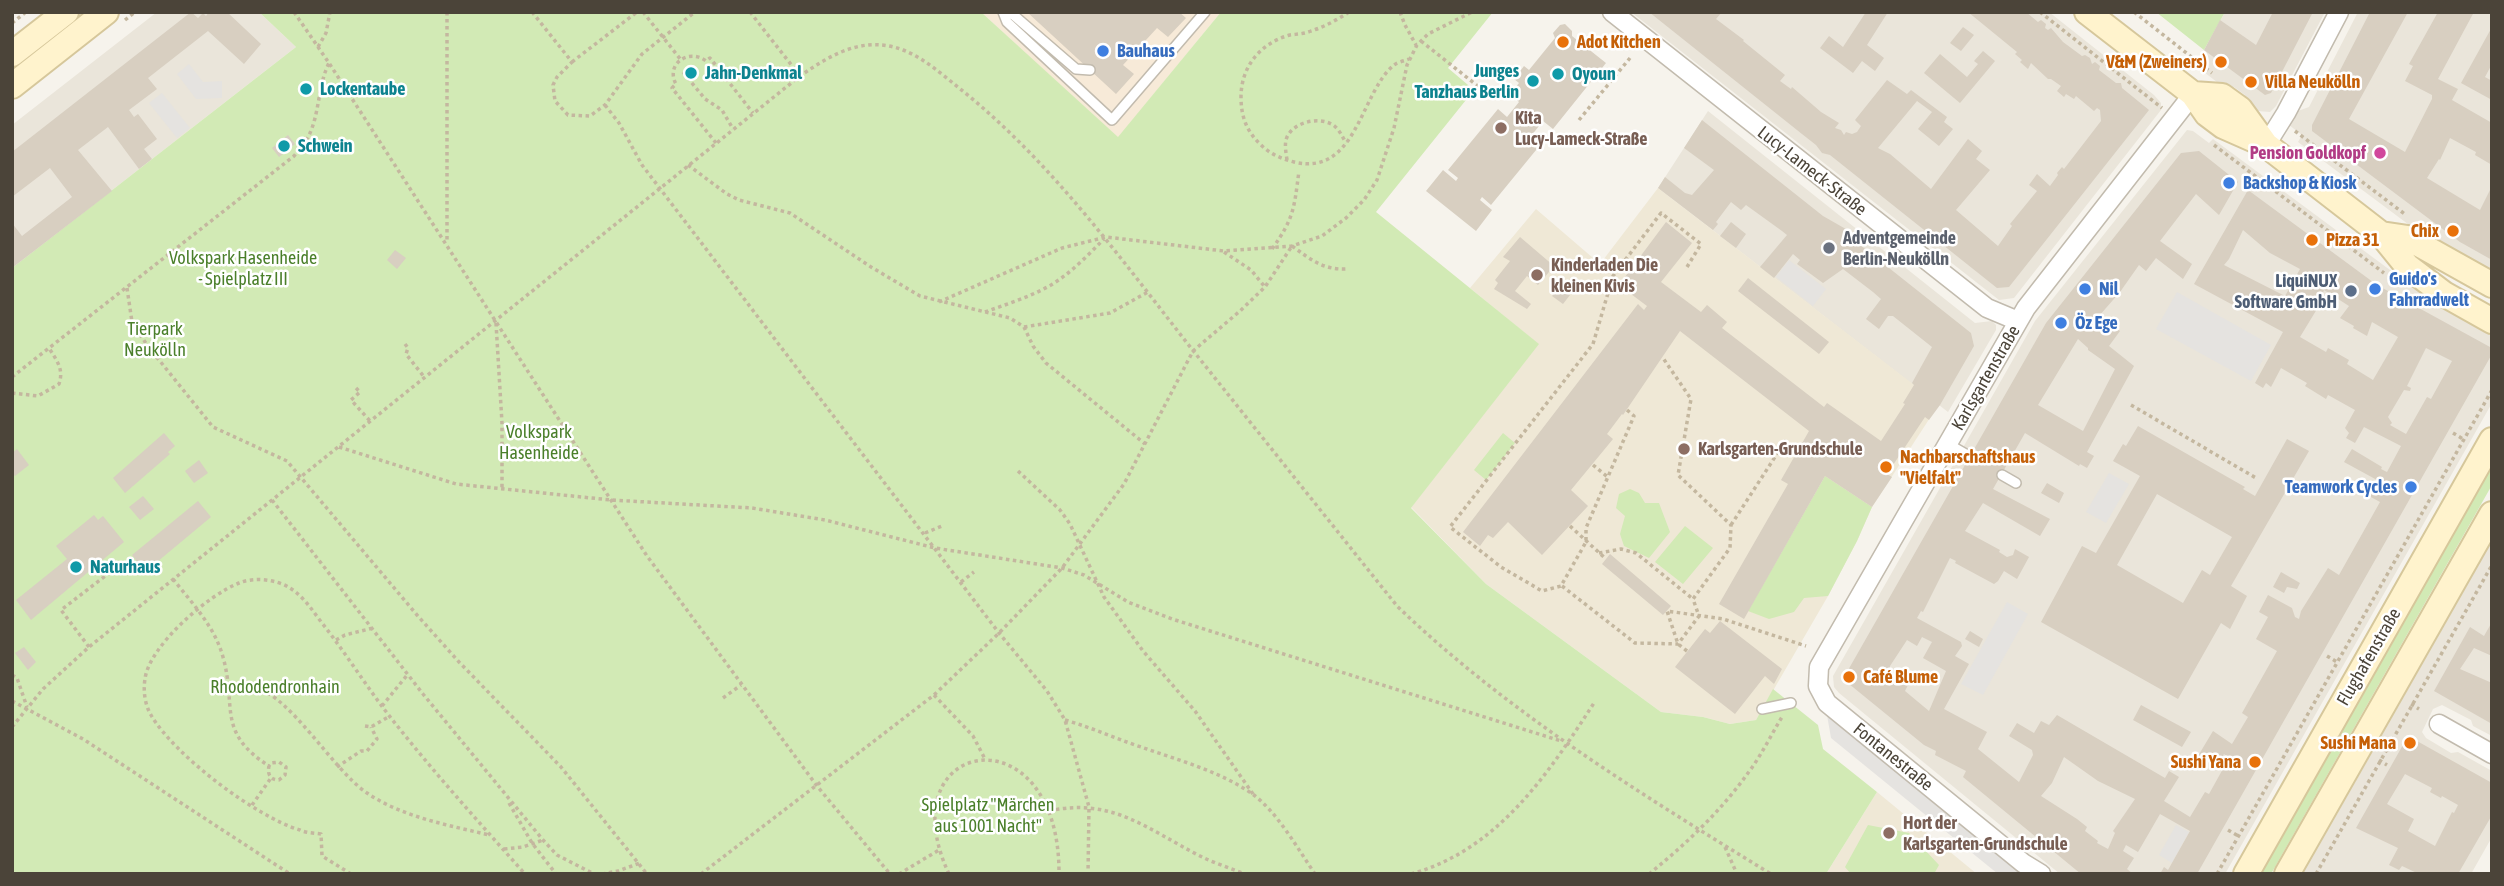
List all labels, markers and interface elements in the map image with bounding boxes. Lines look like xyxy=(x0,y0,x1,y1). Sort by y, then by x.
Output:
place label: Adot Kitchen xyxy=(1577,31,1661,53)
marker: Adot Kitchen xyxy=(1555,34,1571,50)
place label: Bauhaus xyxy=(1117,40,1175,62)
marker: Bauhaus xyxy=(1095,43,1111,59)
place label: V&M (Zweiners) xyxy=(2106,51,2207,73)
marker: V&M (Zweiners) xyxy=(2213,54,2229,70)
place label: Junges Tanzhaus Berlin xyxy=(1415,60,1519,102)
place label: Jahn-Denkmal xyxy=(705,62,802,84)
place label: Oyoun xyxy=(1572,63,1616,85)
marker: Jahn-Denkmal xyxy=(683,65,699,81)
marker: Oyoun xyxy=(1550,66,1566,82)
place label: Villa Neukölln xyxy=(2265,71,2360,93)
marker: Junges Tanzhaus Berlin xyxy=(1525,73,1541,89)
marker: Villa Neukölln xyxy=(2243,74,2259,90)
place label: Lockentaube xyxy=(320,78,405,100)
marker: Lockentaube xyxy=(298,81,314,97)
place label: Kita Lucy-Lameck-Straße xyxy=(1515,107,1647,150)
marker: Kita Lucy-Lameck-Straße xyxy=(1493,120,1509,136)
street label: Lucy-Lameck-Straße xyxy=(1753,122,1871,220)
place label: Schwein xyxy=(298,135,353,157)
marker: Schwein xyxy=(276,138,292,154)
place label: Pension Goldkopf xyxy=(2250,142,2366,164)
marker: Pension Goldkopf xyxy=(2372,145,2388,161)
place label: Backshop & Kiosk xyxy=(2243,172,2357,194)
marker: Backshop & Kiosk xyxy=(2221,175,2237,191)
place label: Chix xyxy=(2411,220,2439,242)
marker: Chix xyxy=(2445,223,2461,239)
place label: Adventgemeinde Berlin-Neukölln xyxy=(1843,227,1956,270)
place label: Pizza 31 xyxy=(2326,229,2379,251)
marker: Pizza 31 xyxy=(2304,232,2320,248)
marker: Adventgemeinde Berlin-Neukölln xyxy=(1821,240,1837,256)
park label: Volkspark Hasenheide - Spielplatz III xyxy=(169,247,317,290)
place label: Kinderladen Die kleinen Kivis xyxy=(1551,254,1658,296)
marker: Kinderladen Die kleinen Kivis xyxy=(1529,267,1545,283)
place label: Guido's Fahrradwelt xyxy=(2389,268,2469,310)
place label: LiquiNUX Software GmbH xyxy=(2234,270,2337,312)
place label: Nil xyxy=(2099,278,2119,300)
marker: Nil xyxy=(2077,281,2093,297)
marker: Guido's Fahrradwelt xyxy=(2367,281,2383,297)
marker: LiquiNUX Software GmbH xyxy=(2343,283,2359,299)
place label: Öz Ege xyxy=(2075,312,2118,334)
marker: Öz Ege xyxy=(2053,315,2069,331)
park label: Tierpark Neukölln xyxy=(124,318,186,360)
street label: Karlsgartenstraße xyxy=(1947,322,2025,434)
park label: Volkspark Hasenheide xyxy=(499,421,579,464)
place label: Karlsgarten-Grundschule xyxy=(1698,438,1863,460)
marker: Karlsgarten-Grundschule xyxy=(1676,441,1692,457)
place label: Nachbarschaftshaus "Vielfalt" xyxy=(1900,446,2035,489)
marker: Nachbarschaftshaus "Vielfalt" xyxy=(1878,459,1894,475)
place label: Teamwork Cycles xyxy=(2285,476,2397,498)
marker: Teamwork Cycles xyxy=(2403,479,2419,495)
place label: Naturhaus xyxy=(90,556,160,578)
marker: Naturhaus xyxy=(68,559,84,575)
street label: Flughafenstraße xyxy=(2332,604,2406,710)
place label: Café Blume xyxy=(1863,666,1938,688)
marker: Café Blume xyxy=(1841,669,1857,685)
park label: Rhododendronhain xyxy=(210,676,340,698)
street label: Fontanestraße xyxy=(1849,718,1937,796)
place label: Sushi Mana xyxy=(2321,732,2396,754)
marker: Sushi Mana xyxy=(2402,735,2418,751)
place label: Sushi Yana xyxy=(2171,751,2241,773)
marker: Sushi Yana xyxy=(2247,754,2263,770)
park label: Spielplatz "Märchen aus 1001 Nacht" xyxy=(922,794,1054,836)
place label: Hort der Karlsgarten-Grundschule xyxy=(1903,812,2068,854)
marker: Hort der Karlsgarten-Grundschule xyxy=(1881,825,1897,841)

